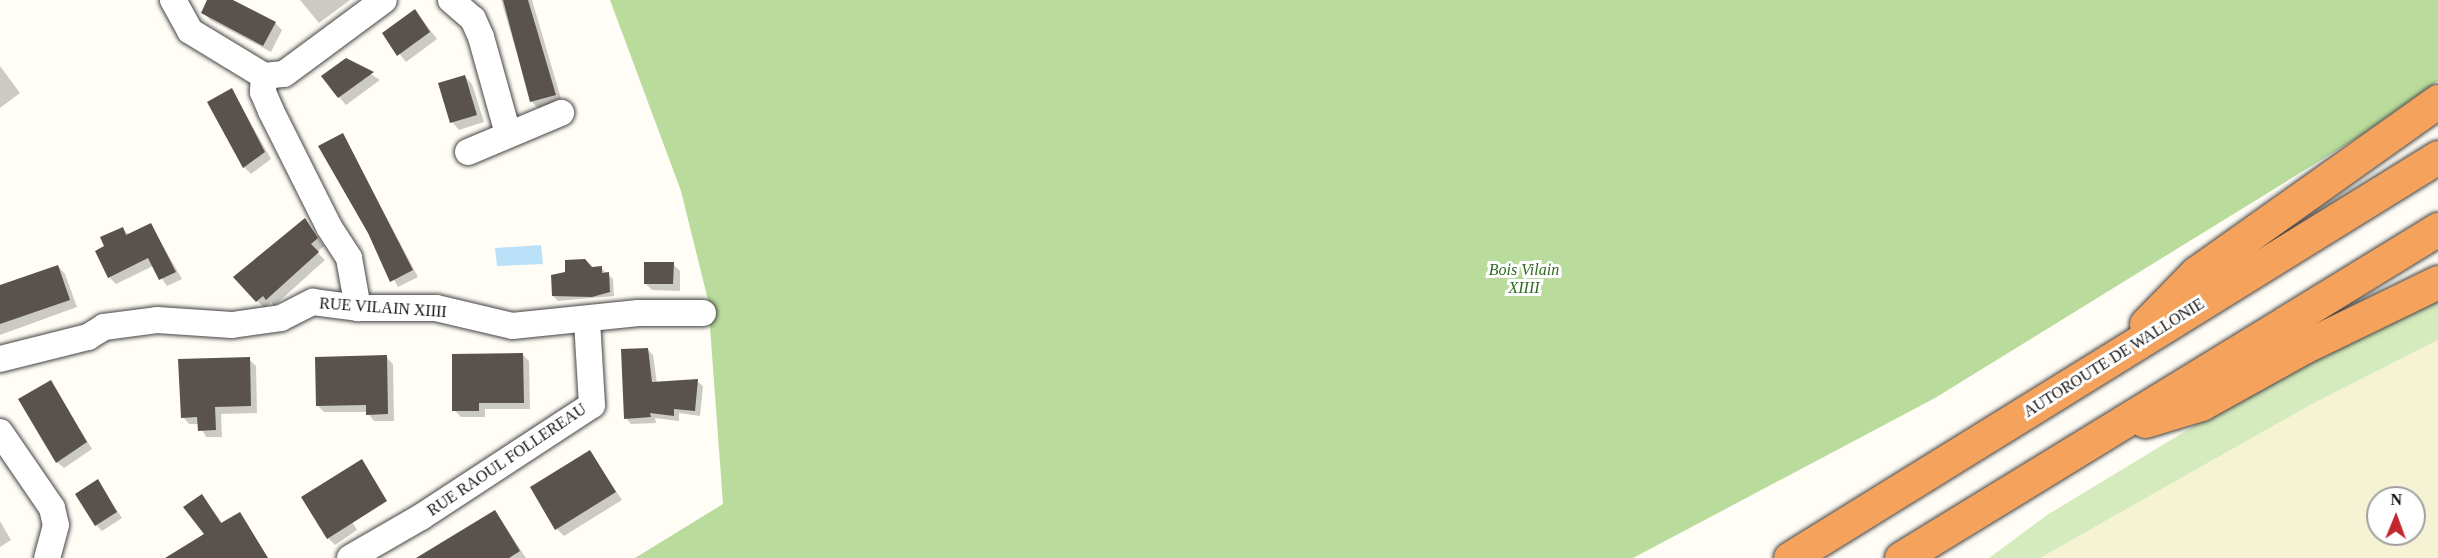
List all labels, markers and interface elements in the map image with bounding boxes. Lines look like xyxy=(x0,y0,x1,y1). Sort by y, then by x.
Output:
park label: Bois Vilain XIIII xyxy=(1489,260,1559,298)
street label: RUE VILAIN XIIII xyxy=(319,294,447,322)
street label: AUTOROUTE DE WALLONIE xyxy=(2020,294,2208,422)
street label: RUE RAOUL FOLLEREAU xyxy=(424,399,590,521)
north arrow xyxy=(2366,486,2426,546)
text: N xyxy=(2390,491,2402,508)

